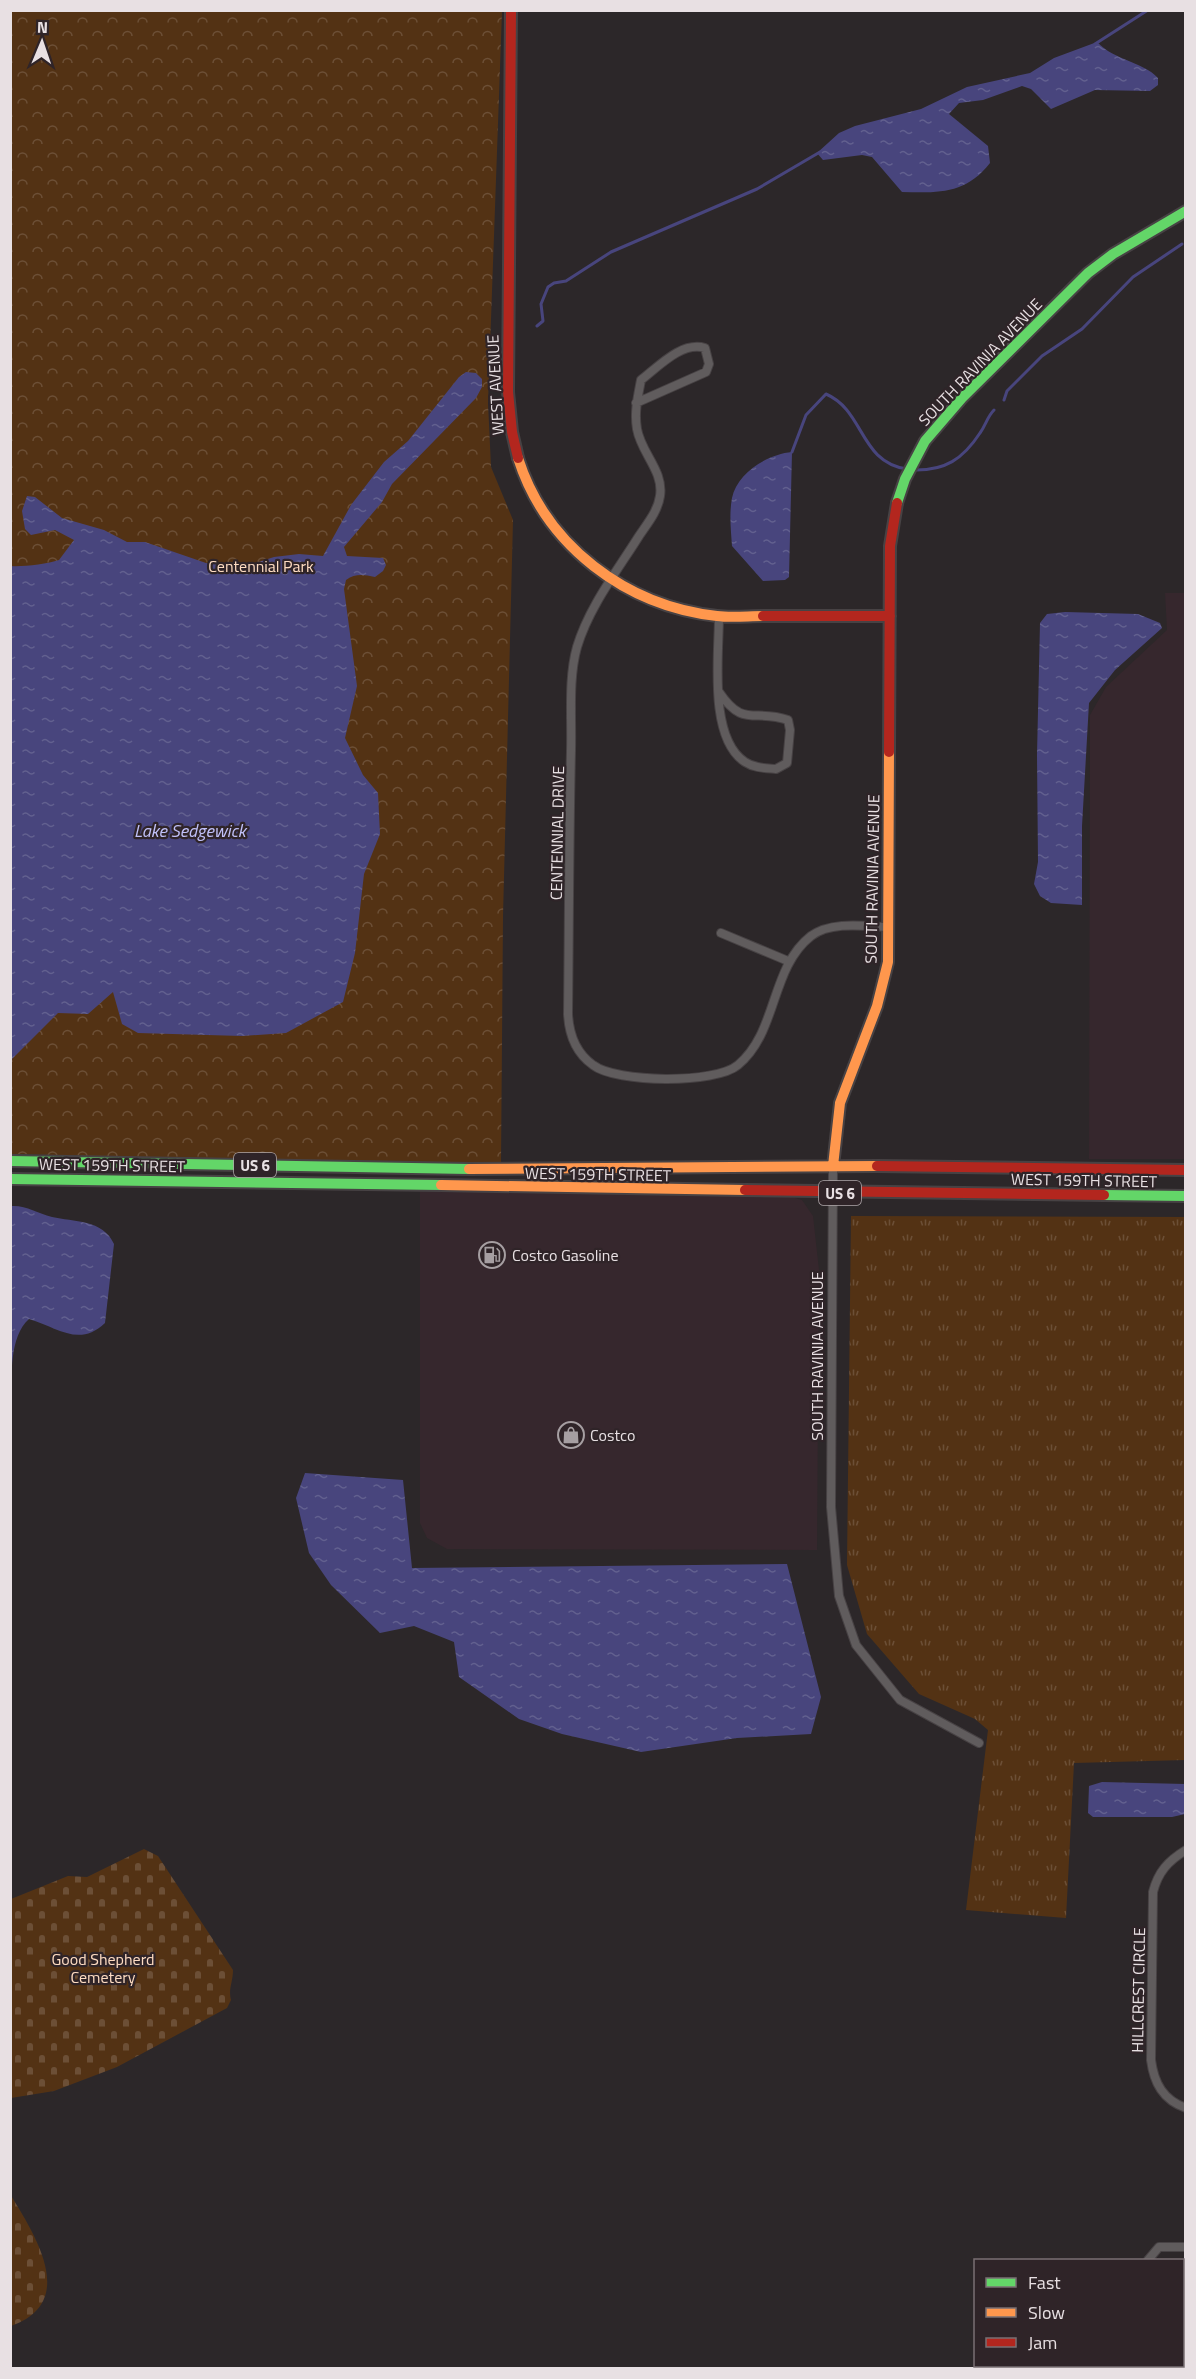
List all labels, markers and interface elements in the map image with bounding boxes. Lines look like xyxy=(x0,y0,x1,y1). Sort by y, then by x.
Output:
north arrow xyxy=(12,12,72,72)
text: N xyxy=(37,15,48,39)
street label: SOUTH RAVINIA AVENUE xyxy=(913,293,1048,431)
street label: WEST AVENUE xyxy=(480,334,510,436)
park label: Centennial Park xyxy=(208,554,314,578)
street label: CENTENNIAL DRIVE xyxy=(544,766,570,900)
street label: SOUTH RAVINIA AVENUE xyxy=(859,794,885,964)
water label: Lake Sedgewick xyxy=(134,817,248,844)
street label: WEST 159TH STREET xyxy=(39,1152,186,1178)
road number: US 6 xyxy=(234,1153,276,1177)
street label: WEST 159TH STREET xyxy=(525,1161,672,1187)
street label: WEST 159TH STREET xyxy=(1011,1167,1158,1193)
road number: US 6 xyxy=(819,1181,861,1205)
fuel station icon: Costco Gasoline xyxy=(477,1240,507,1270)
place label: Costco Gasoline xyxy=(512,1243,619,1267)
street label: SOUTH RAVINIA AVENUE xyxy=(805,1271,829,1441)
shop icon: Costco xyxy=(556,1420,586,1450)
place label: Costco xyxy=(590,1423,635,1447)
street label: HILLCREST CIRCLE xyxy=(1125,1927,1151,2053)
park label: Good Shepherd Cemetery xyxy=(52,1947,154,1989)
legend xyxy=(974,2259,1184,2367)
text: Fast xyxy=(1028,2269,1061,2296)
text: Slow xyxy=(1028,2299,1065,2326)
text: Jam xyxy=(1028,2329,1057,2356)

